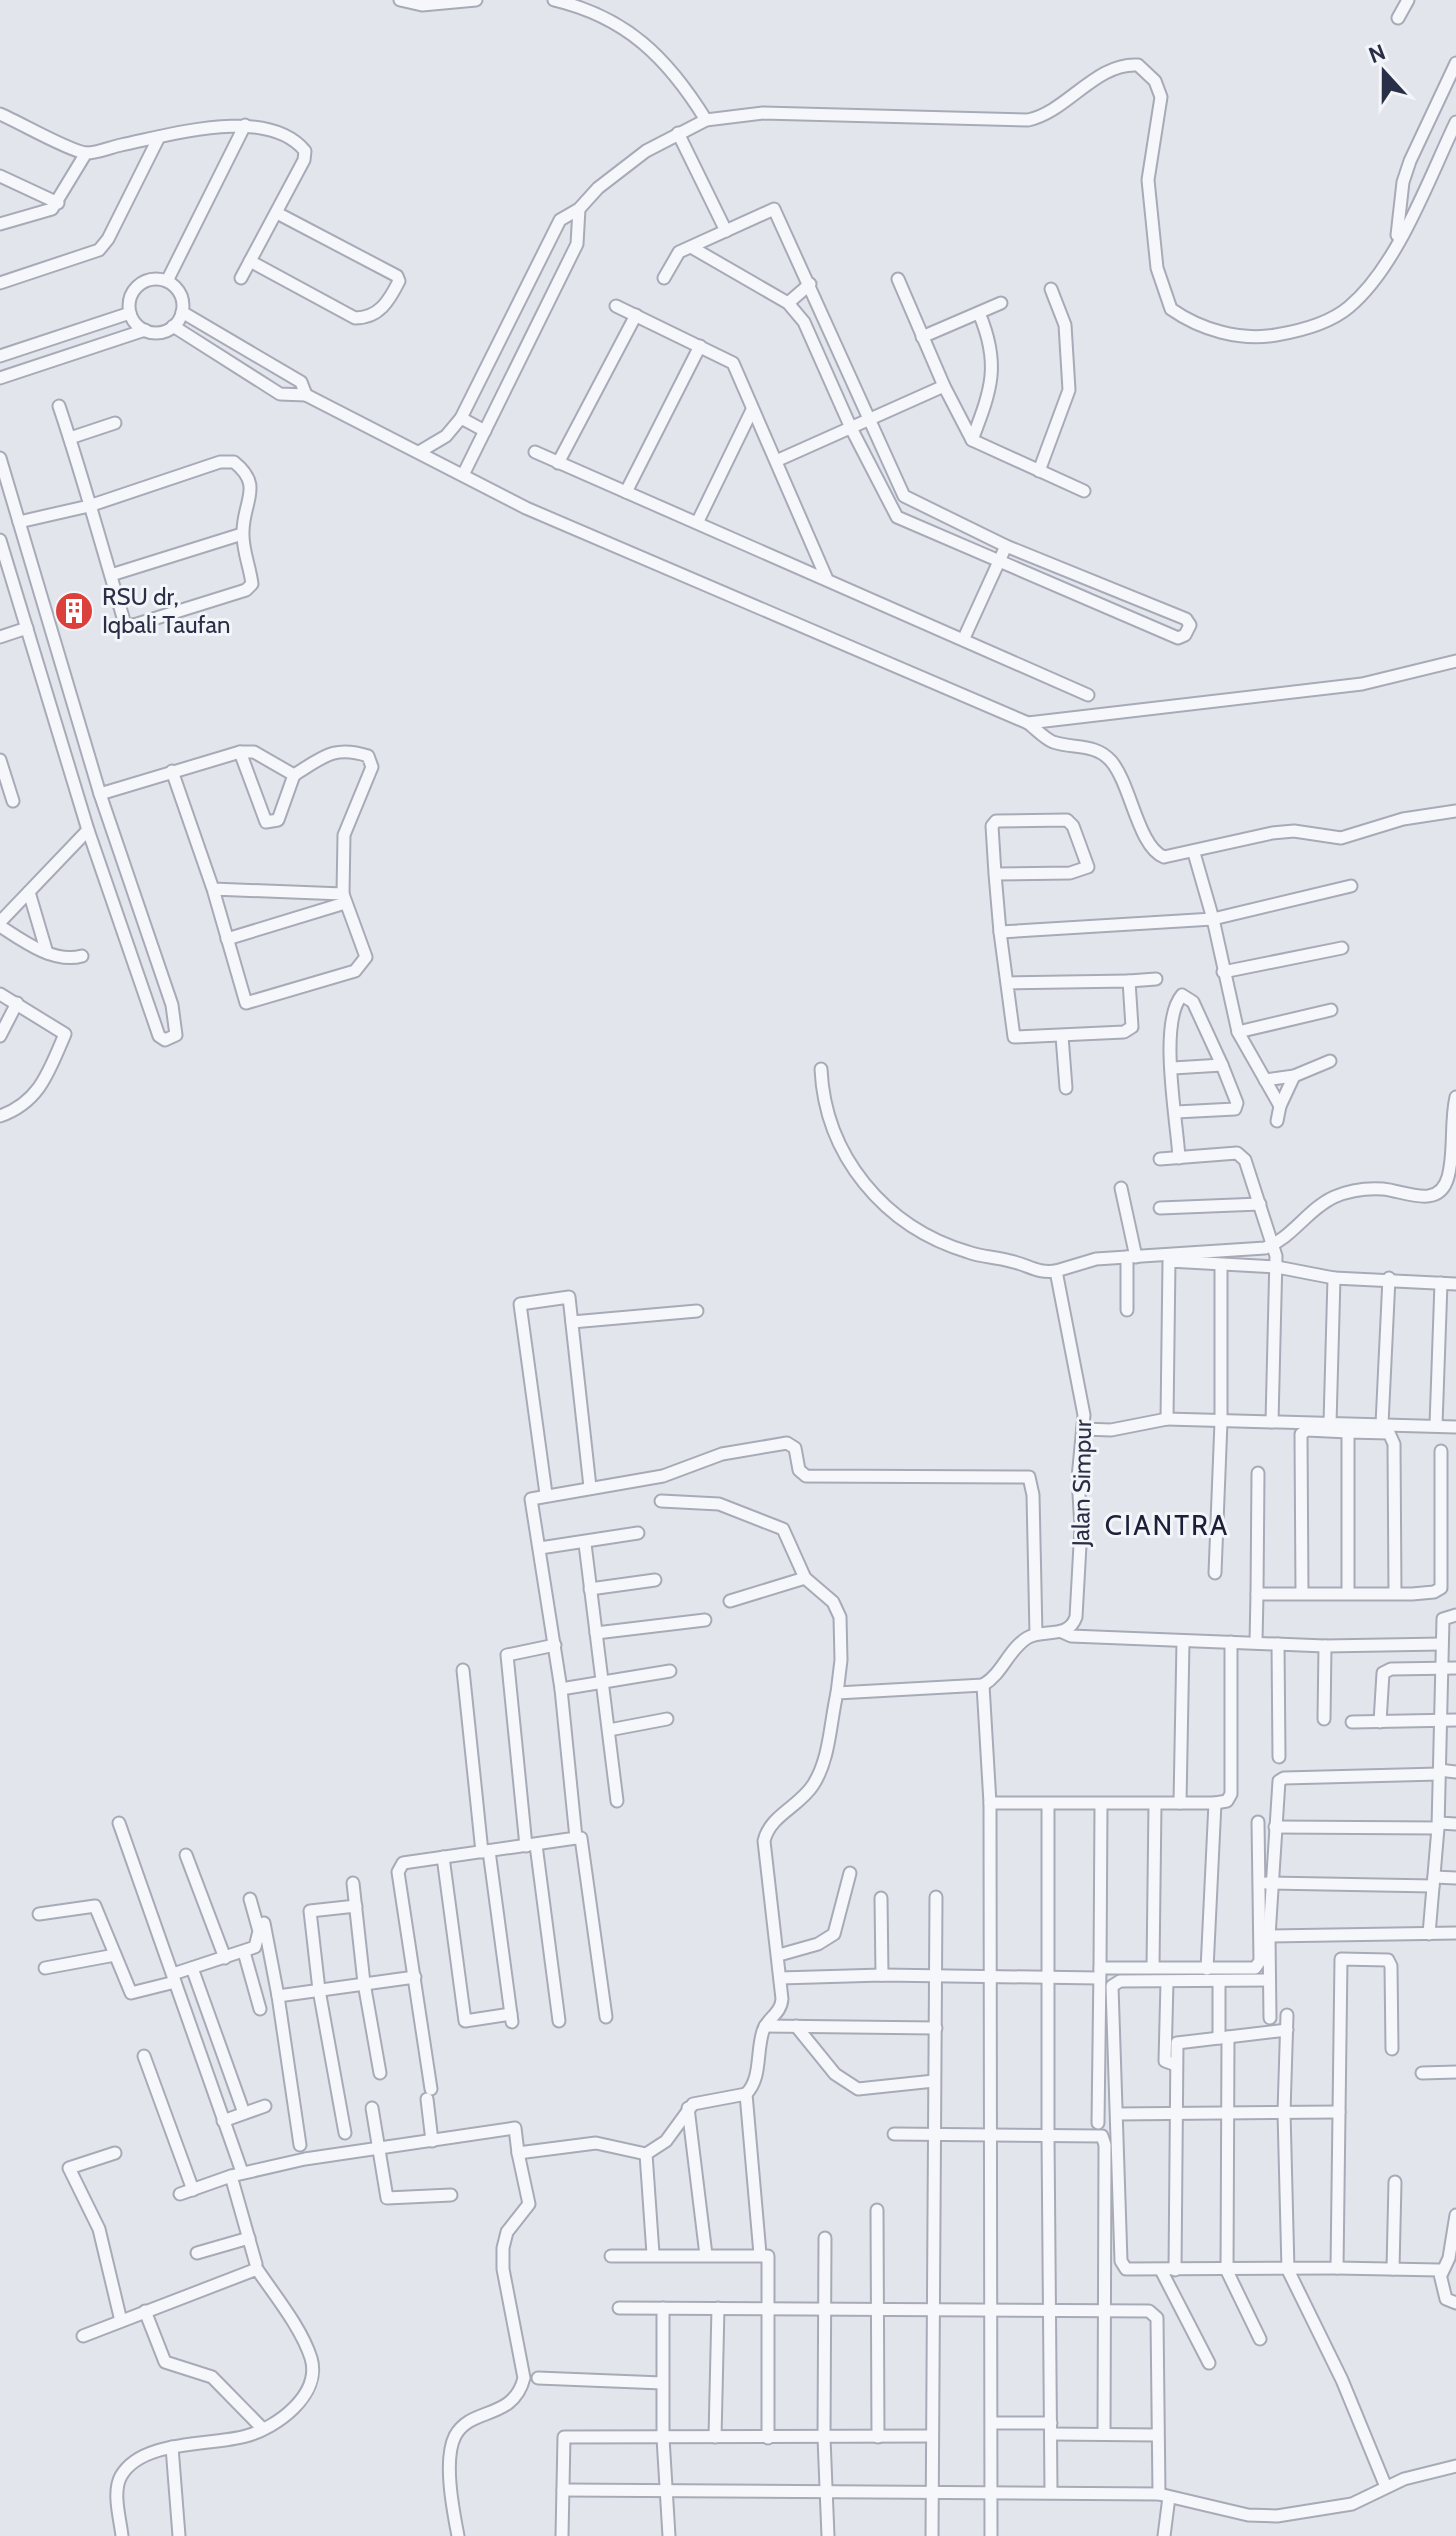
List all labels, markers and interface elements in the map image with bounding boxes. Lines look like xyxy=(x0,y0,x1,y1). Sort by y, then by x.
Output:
north arrow xyxy=(1344,32,1424,112)
text: N xyxy=(1365,38,1389,69)
place label: RSU dr, Iqbali Taufan xyxy=(102,582,230,639)
building icon: RSU dr, Iqbali Taufan xyxy=(53,590,95,632)
street label: Jalan Simpur xyxy=(1066,1419,1097,1548)
district label: CIANTRA xyxy=(1105,1508,1229,1542)

